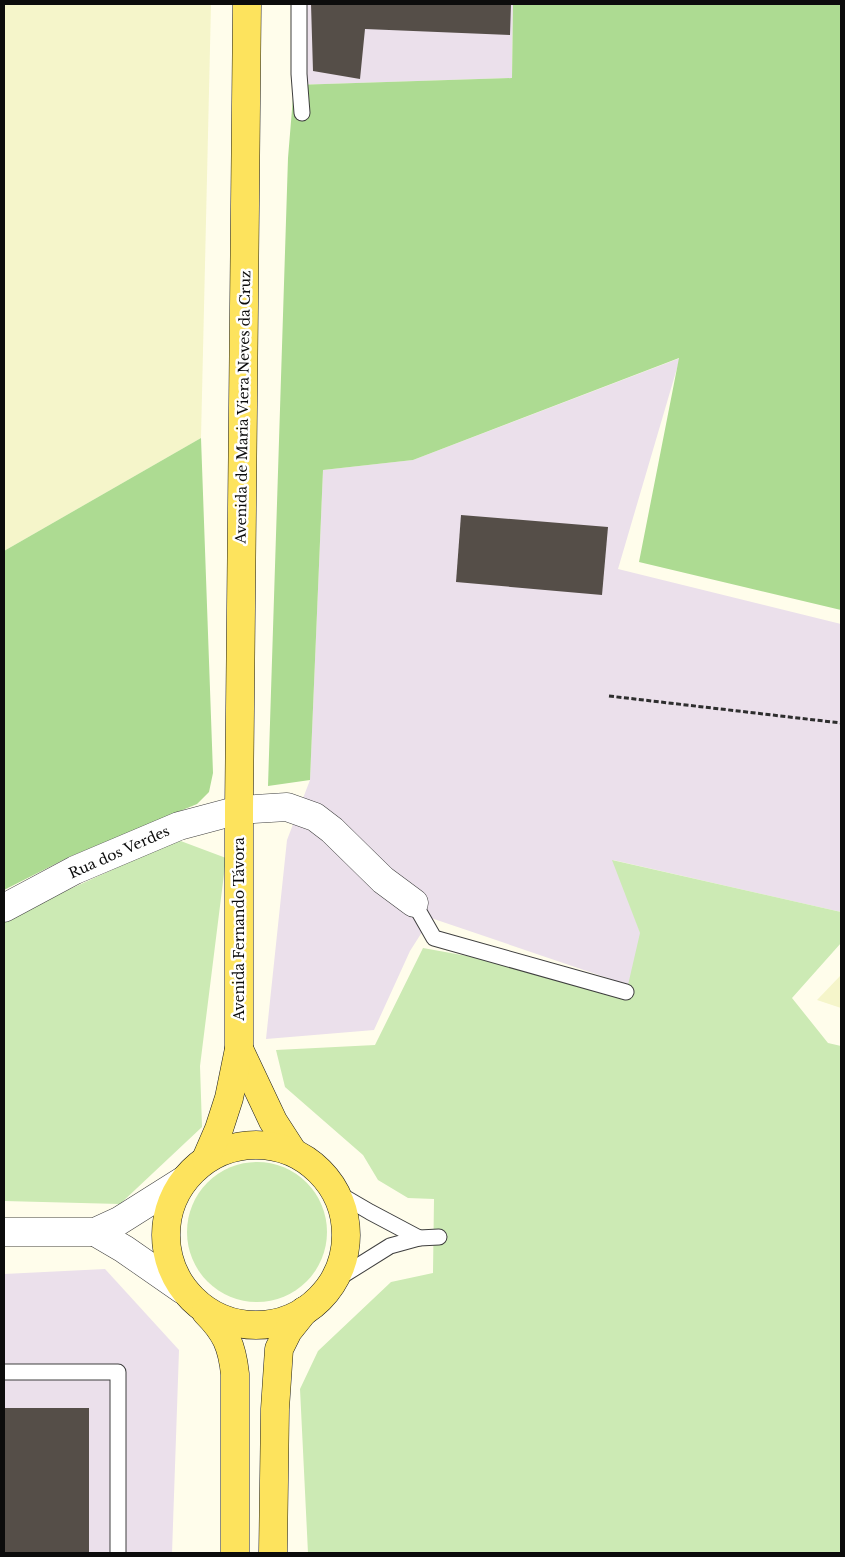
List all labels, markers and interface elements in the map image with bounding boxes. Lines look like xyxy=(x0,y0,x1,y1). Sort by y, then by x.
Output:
street label: Avenida de Maria Viera Neves da Cruz xyxy=(232,270,254,545)
street label: Rua dos Verdes xyxy=(66,822,172,882)
street label: Avenida Fernando Távora xyxy=(230,837,248,1022)

